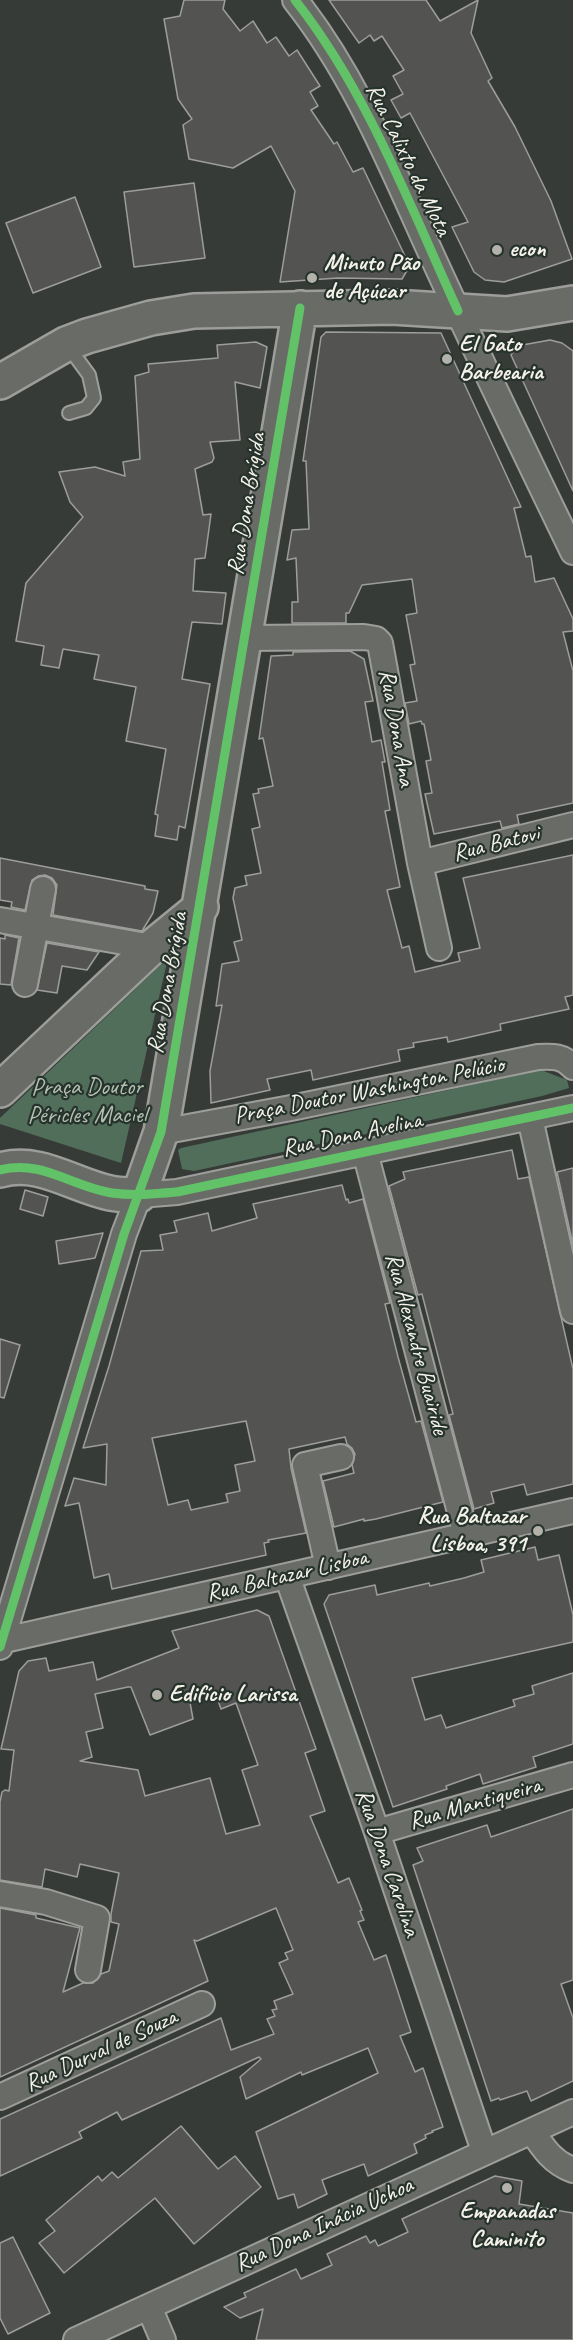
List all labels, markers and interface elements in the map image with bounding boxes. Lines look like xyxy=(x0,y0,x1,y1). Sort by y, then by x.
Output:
street label: Rua Calixto da Mota xyxy=(359,79,457,241)
place label: econ xyxy=(509,236,545,264)
marker: econ xyxy=(490,243,504,257)
place label: Minuto Pão de Açúcar xyxy=(324,250,419,306)
marker: Minuto Pão de Açúcar xyxy=(305,271,319,285)
place label: El Gato Barbearia xyxy=(459,331,543,387)
marker: El Gato Barbearia xyxy=(440,352,454,366)
street label: Rua Dona Brígida xyxy=(222,431,272,577)
street label: Rua Dona Ana xyxy=(372,667,420,789)
street label: Rua Batovi xyxy=(450,819,542,869)
street label: Rua Dona Brígida xyxy=(141,910,195,1056)
street label: Praça Doutor Washington Pelúcio xyxy=(232,1051,506,1131)
park label: Praça Doutor Péricles Maciel xyxy=(27,1074,147,1130)
street label: Rua Dona Avelina xyxy=(279,1106,425,1164)
street label: Rua Alexandre Buairide xyxy=(378,1250,454,1438)
place label: Rua Baltazar Lisboa, 391 xyxy=(418,1503,526,1559)
marker: Rua Baltazar Lisboa, 391 xyxy=(531,1524,545,1538)
street label: Rua Baltazar Lisboa xyxy=(203,1543,371,1609)
place label: Edifício Larissa xyxy=(169,1681,297,1709)
marker: Edifício Larissa xyxy=(150,1688,164,1702)
street label: Rua Mantiqueira xyxy=(406,1771,544,1837)
street label: Rua Dona Carolina xyxy=(348,1785,426,1941)
street label: Rua Durval de Souza xyxy=(20,2003,182,2099)
street label: Rua Dona Inácia Uchoa xyxy=(230,2171,418,2279)
marker: Empanadas Caminito xyxy=(500,2181,514,2195)
place label: Empanadas Caminito xyxy=(459,2198,555,2254)

